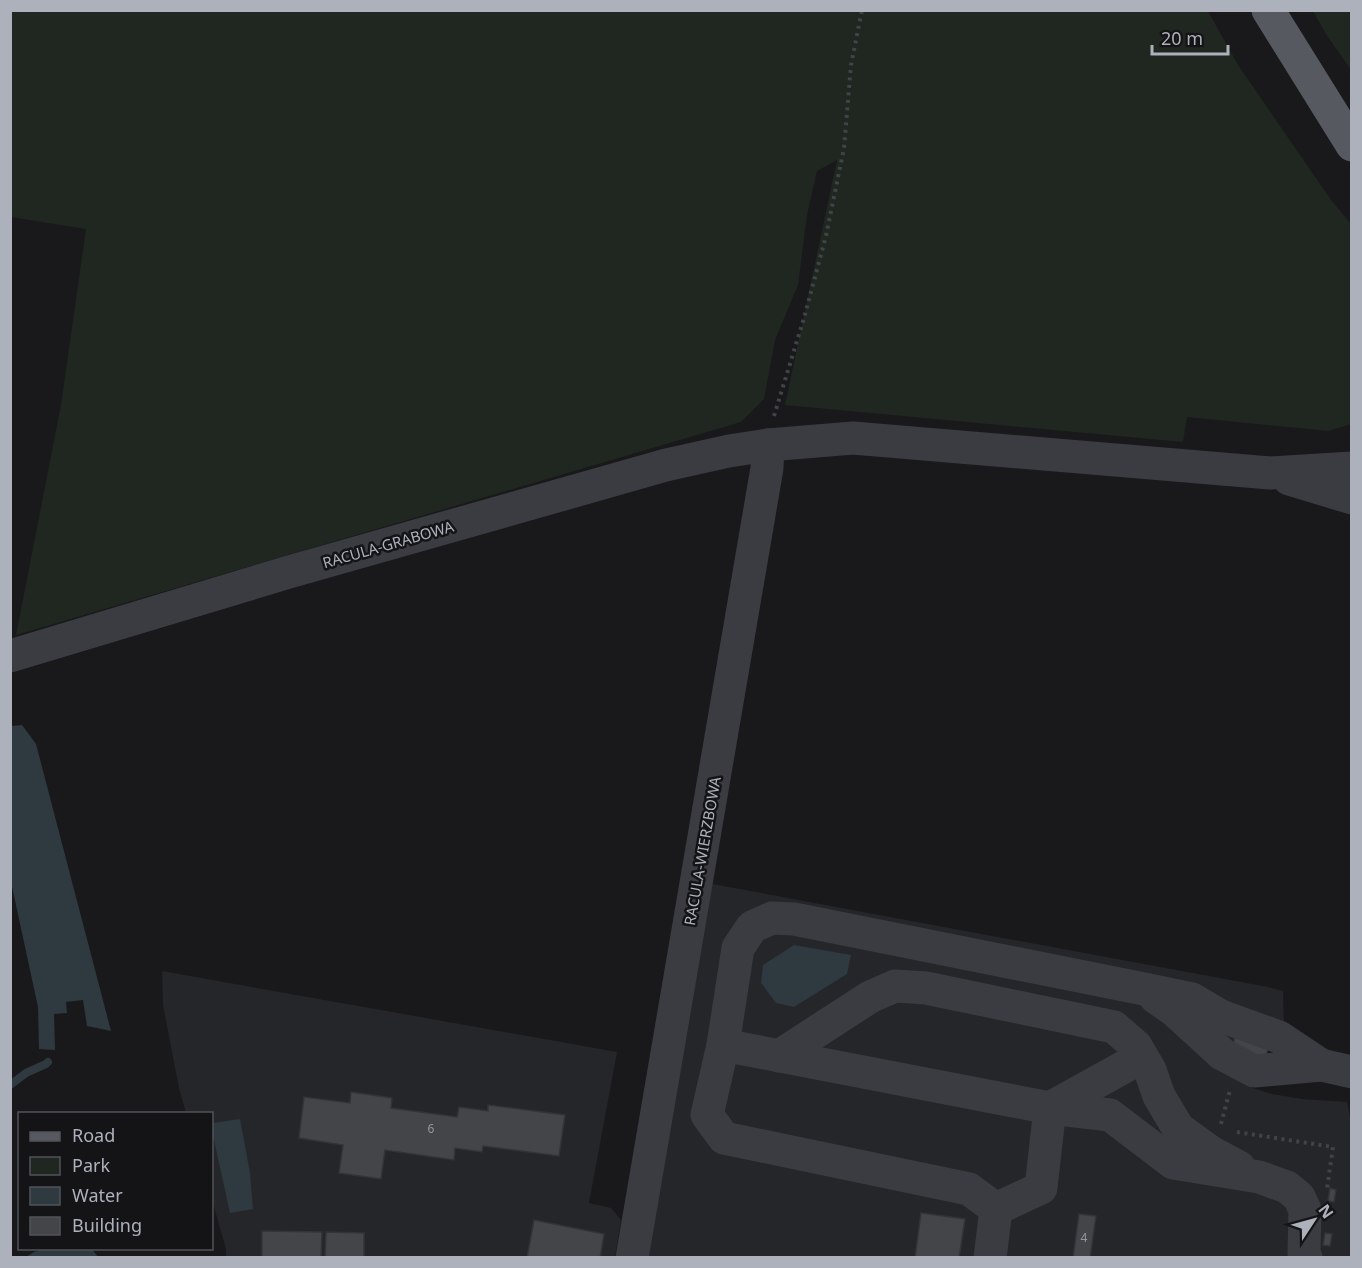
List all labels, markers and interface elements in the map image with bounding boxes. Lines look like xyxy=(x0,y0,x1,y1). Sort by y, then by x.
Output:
scale bar xyxy=(1152,18,1228,56)
text: 20 m xyxy=(1161,26,1203,50)
street label: RACULA-GRABOWA xyxy=(320,516,456,572)
street label: RACULA-WIERZBOWA xyxy=(679,775,725,927)
legend xyxy=(18,1112,213,1250)
house number: 6 xyxy=(428,1120,435,1137)
text: Road xyxy=(72,1123,115,1147)
text: Park xyxy=(72,1153,110,1177)
text: Water xyxy=(72,1183,123,1207)
north arrow xyxy=(1284,1190,1344,1250)
text: N xyxy=(1313,1199,1339,1223)
text: Building xyxy=(72,1213,142,1237)
house number: 4 xyxy=(1081,1229,1088,1246)

